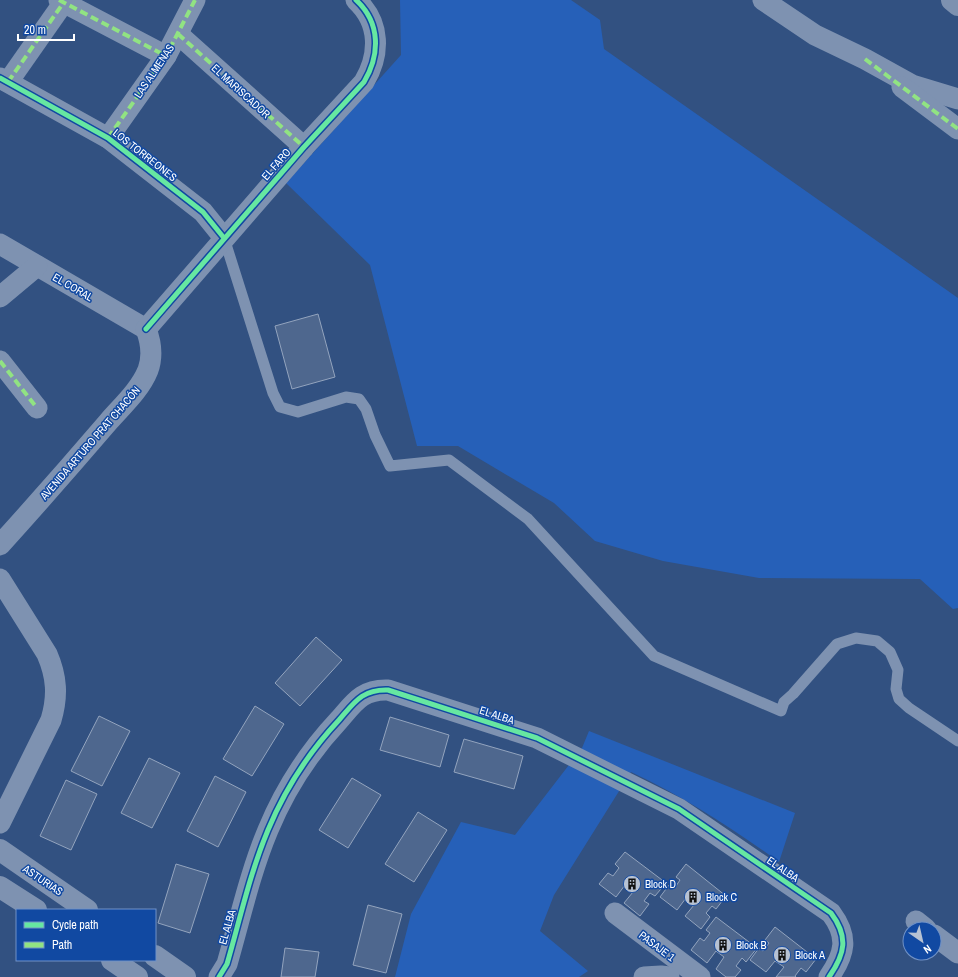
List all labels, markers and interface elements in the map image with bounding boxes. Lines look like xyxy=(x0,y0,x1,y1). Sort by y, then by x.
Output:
scale bar xyxy=(18,16,74,42)
text: 20 m xyxy=(24,22,46,38)
street label: LAS ALMENAS xyxy=(131,41,177,101)
street label: EL MARISCADOR xyxy=(209,61,274,121)
street label: LOS TORREONES xyxy=(110,126,180,184)
street label: EL FARO xyxy=(258,145,294,183)
street label: EL CORAL xyxy=(50,270,96,304)
street label: AVENIDA ARTURO PRAT CHACÓN xyxy=(36,383,143,503)
street label: EL ALBA xyxy=(478,703,517,727)
street label: EL ALBA xyxy=(764,853,803,885)
street label: ASTURIAS xyxy=(20,861,66,898)
building icon: Block D xyxy=(622,874,642,894)
place label: Block D xyxy=(645,877,676,891)
building icon: Block C xyxy=(683,887,703,907)
place label: Block C xyxy=(706,890,738,904)
street label: EL ALBA xyxy=(215,907,239,946)
legend xyxy=(16,909,156,961)
text: Cycle path xyxy=(52,917,99,933)
north arrow xyxy=(902,921,942,961)
street label: PASAJE 1 xyxy=(636,928,678,964)
building icon: Block B xyxy=(713,935,733,955)
text: Path xyxy=(52,937,72,953)
place label: Block B xyxy=(736,938,767,952)
text: N xyxy=(921,942,934,957)
building icon: Block A xyxy=(772,945,792,965)
place label: Block A xyxy=(795,948,826,962)

